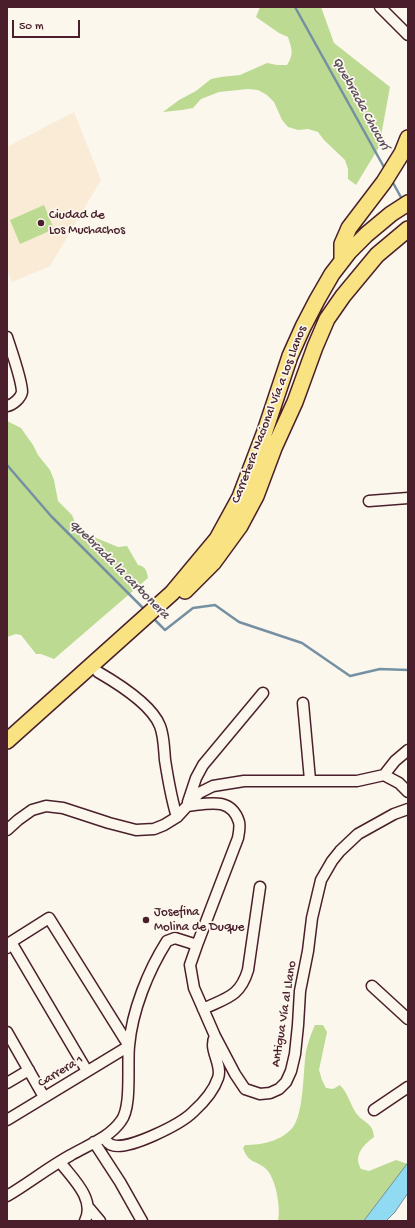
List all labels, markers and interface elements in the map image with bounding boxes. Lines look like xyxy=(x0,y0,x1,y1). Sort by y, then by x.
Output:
scale bar xyxy=(14,12,82,38)
text: 50 m xyxy=(19,20,44,34)
water label: Quebrada Chucurí xyxy=(328,55,392,153)
place label: Ciudad de Los Muchachos xyxy=(49,208,125,239)
marker: Ciudad de Los Muchachos xyxy=(36,218,46,228)
street label: Carretera Nacional Vía a Los Llanos xyxy=(229,324,311,506)
water label: quebrada la carbonera xyxy=(66,517,172,623)
place label: Josefina Molina de Duque xyxy=(154,905,244,936)
marker: Josefina Molina de Duque xyxy=(141,915,151,925)
street label: Antigua Vía al Llano xyxy=(269,960,301,1068)
street label: Carrera 1 xyxy=(35,1052,87,1092)

